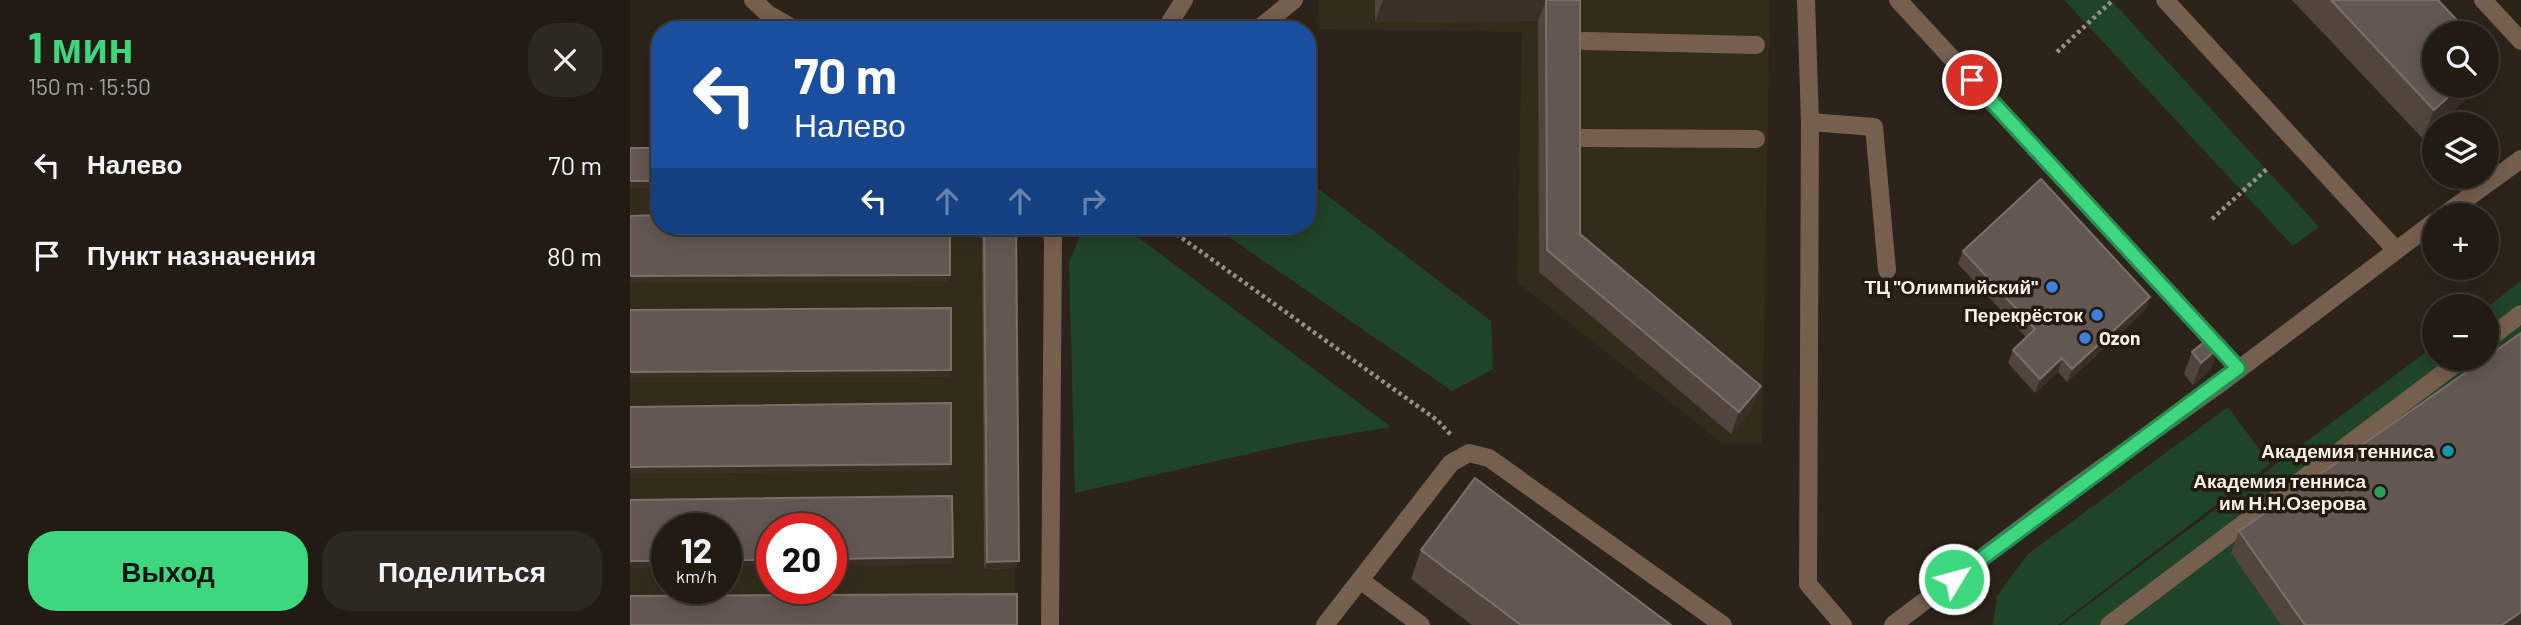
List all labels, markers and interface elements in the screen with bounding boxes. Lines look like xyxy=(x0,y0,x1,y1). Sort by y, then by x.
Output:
text: 1 мин xyxy=(28,21,134,71)
map controls xyxy=(2422,21,2499,371)
button: search xyxy=(2422,21,2499,98)
button: close xyxy=(528,23,602,97)
text: 70 m xyxy=(794,45,897,104)
icon: left xyxy=(679,49,770,140)
pin xyxy=(1942,50,2002,110)
icon: arrive xyxy=(1953,61,1991,99)
text: 150 m · 15:50 xyxy=(28,72,151,100)
text: Налево xyxy=(794,105,906,143)
button: layers xyxy=(2422,112,2499,189)
icon: left xyxy=(28,146,66,184)
text: Налево xyxy=(87,148,182,179)
text: 70 m xyxy=(548,149,602,180)
icon: left xyxy=(855,182,893,220)
icon: ahead xyxy=(928,182,966,220)
icon: ahead xyxy=(1001,182,1039,220)
icon: right xyxy=(1074,182,1112,220)
button: + xyxy=(2422,203,2499,280)
icon: arrive xyxy=(28,237,66,275)
text: Пункт назначения xyxy=(87,239,316,270)
text: 80 m xyxy=(547,240,602,271)
place label: ТЦ "Олимпийский" xyxy=(1864,275,2038,298)
marker: ТЦ "Олимпийский" xyxy=(2044,279,2060,295)
button: − xyxy=(2422,294,2499,371)
place label: Перекрёсток xyxy=(1964,303,2083,326)
marker: Перекрёсток xyxy=(2089,307,2105,323)
place label: Ozon xyxy=(2099,326,2141,349)
marker: Ozon xyxy=(2077,330,2093,346)
place label: Академия тенниса xyxy=(2261,439,2434,462)
marker: Академия тенниса xyxy=(2440,443,2456,459)
place label: Академия тенниса им Н.Н.Озерова xyxy=(2193,469,2366,514)
marker: Академия тенниса им Н.Н.Озерова xyxy=(2372,484,2388,500)
speed limit sign: 20 xyxy=(756,513,847,604)
text: 12 xyxy=(680,528,712,570)
button: Выход xyxy=(28,531,308,611)
button: Поделиться xyxy=(322,531,602,611)
position arrow xyxy=(1917,542,1991,616)
text: km/h xyxy=(676,565,717,587)

